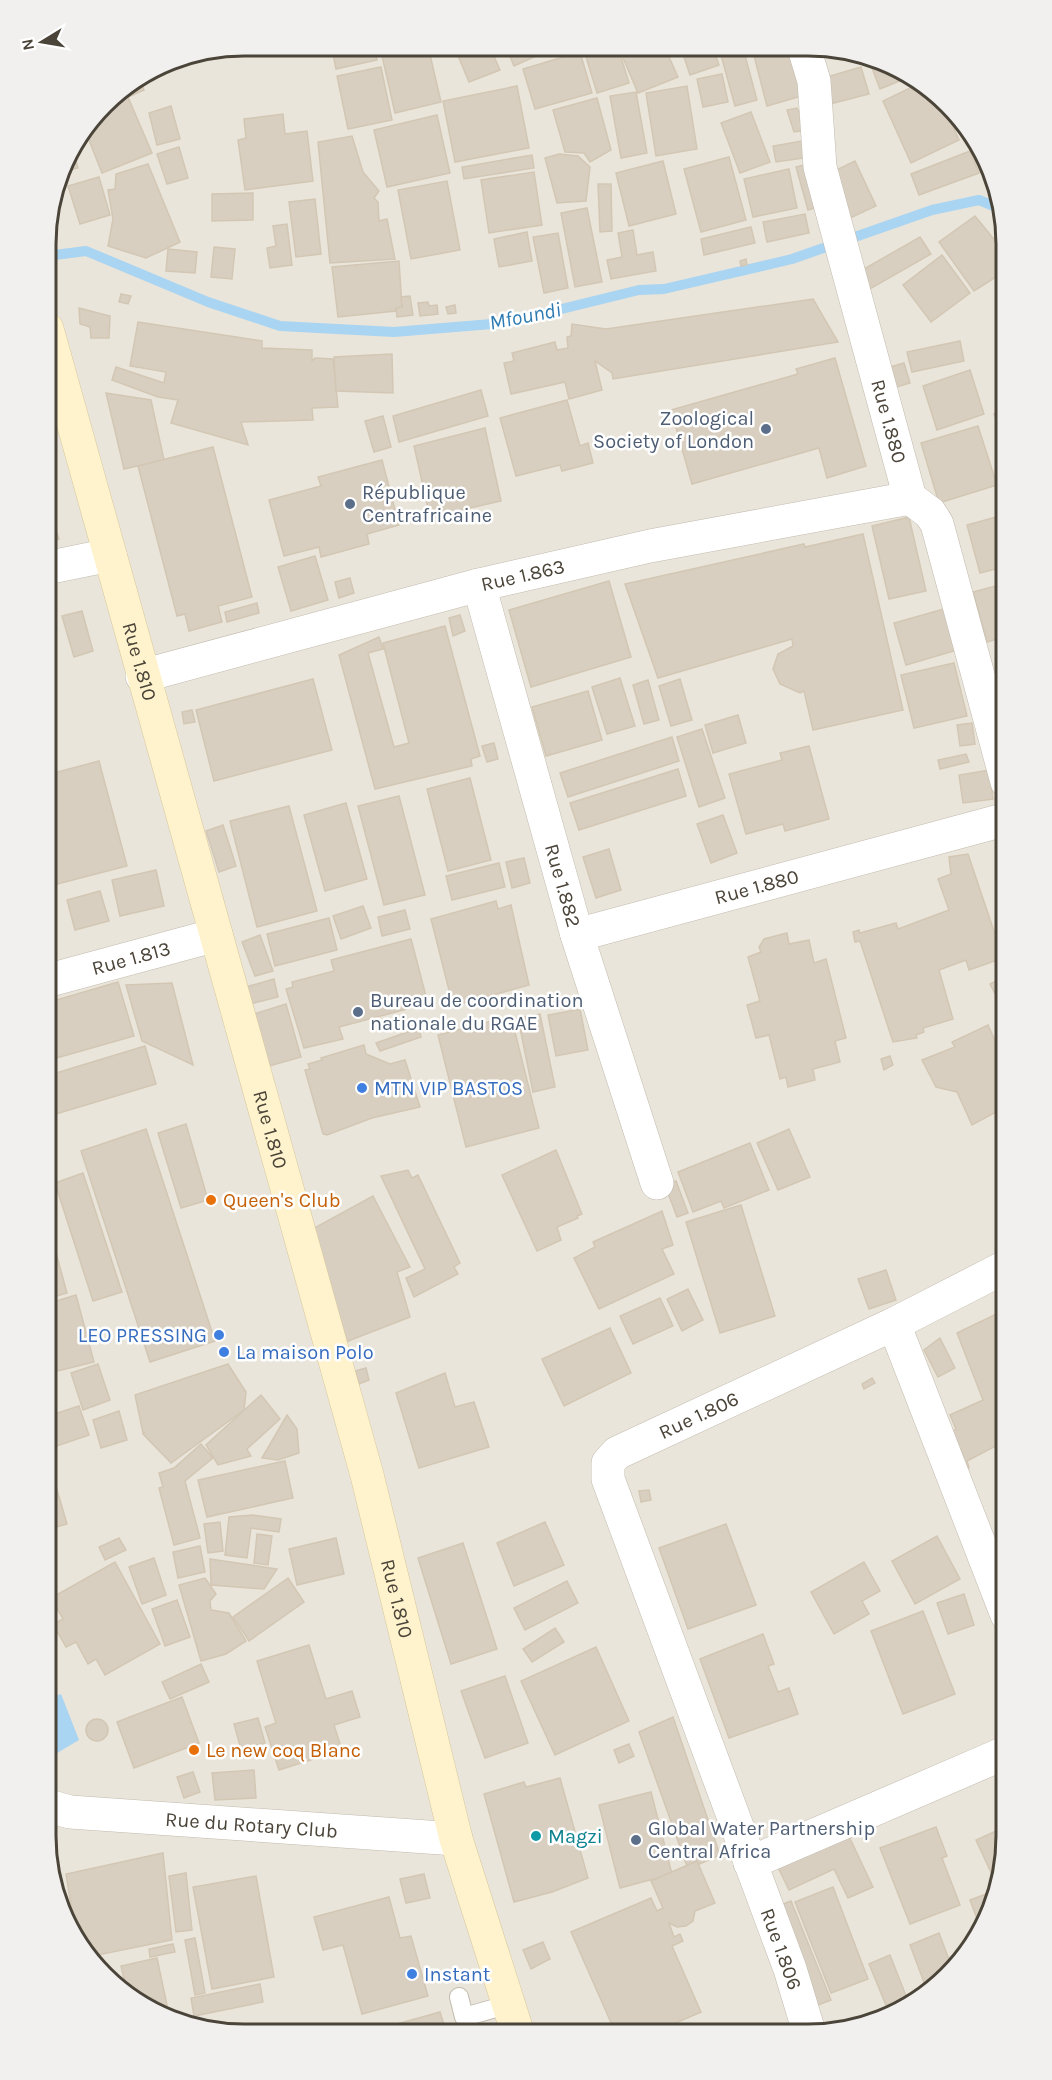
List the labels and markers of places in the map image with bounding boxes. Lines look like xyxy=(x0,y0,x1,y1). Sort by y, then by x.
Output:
place label: Zoological Society of London xyxy=(593,407,754,453)
marker: Zoological Society of London xyxy=(759,422,773,436)
place label: République Centrafricaine xyxy=(362,481,492,527)
marker: République Centrafricaine xyxy=(343,497,357,511)
place label: Bureau de coordination nationale du RGAE xyxy=(370,989,584,1035)
marker: Bureau de coordination nationale du RGAE xyxy=(351,1005,365,1019)
place label: MTN VIP BASTOS xyxy=(374,1077,523,1100)
marker: MTN VIP BASTOS xyxy=(355,1081,369,1095)
place label: Queen's Club xyxy=(223,1189,341,1212)
marker: Queen's Club xyxy=(204,1193,218,1207)
place label: LEO PRESSING xyxy=(78,1324,207,1347)
marker: LEO PRESSING xyxy=(212,1328,226,1342)
place label: La maison Polo xyxy=(236,1341,374,1364)
marker: La maison Polo xyxy=(217,1345,231,1359)
place label: Le new coq Blanc xyxy=(206,1739,361,1762)
marker: Le new coq Blanc xyxy=(187,1743,201,1757)
place label: Global Water Partnership Central Africa xyxy=(648,1817,875,1863)
place label: Magzi xyxy=(548,1825,603,1848)
marker: Magzi xyxy=(529,1829,543,1843)
marker: Global Water Partnership Central Africa xyxy=(629,1833,643,1847)
place label: Instant xyxy=(424,1963,491,1986)
marker: Instant xyxy=(405,1967,419,1981)

